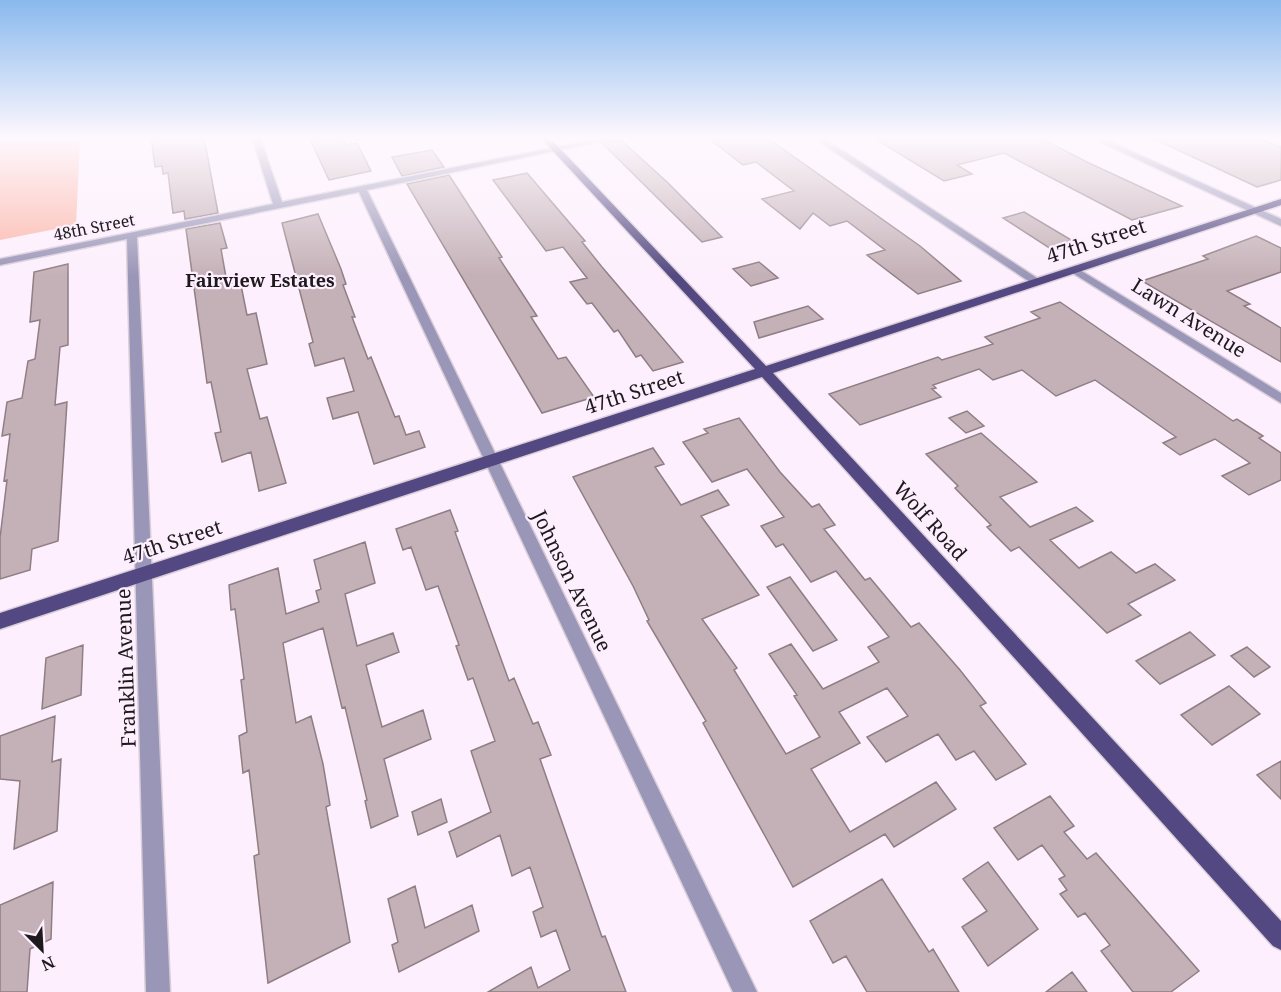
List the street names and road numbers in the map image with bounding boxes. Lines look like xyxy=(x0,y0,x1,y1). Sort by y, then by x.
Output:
street label: 48th Street xyxy=(51,208,137,246)
street label: 47th Street xyxy=(1043,212,1149,269)
street label: Lawn Avenue xyxy=(1127,272,1252,364)
street label: 47th Street xyxy=(581,363,687,420)
street label: Wolf Road xyxy=(887,475,973,566)
street label: Johnson Avenue xyxy=(526,505,618,656)
street label: 47th Street xyxy=(119,513,225,570)
street label: Franklin Avenue xyxy=(109,588,142,748)

